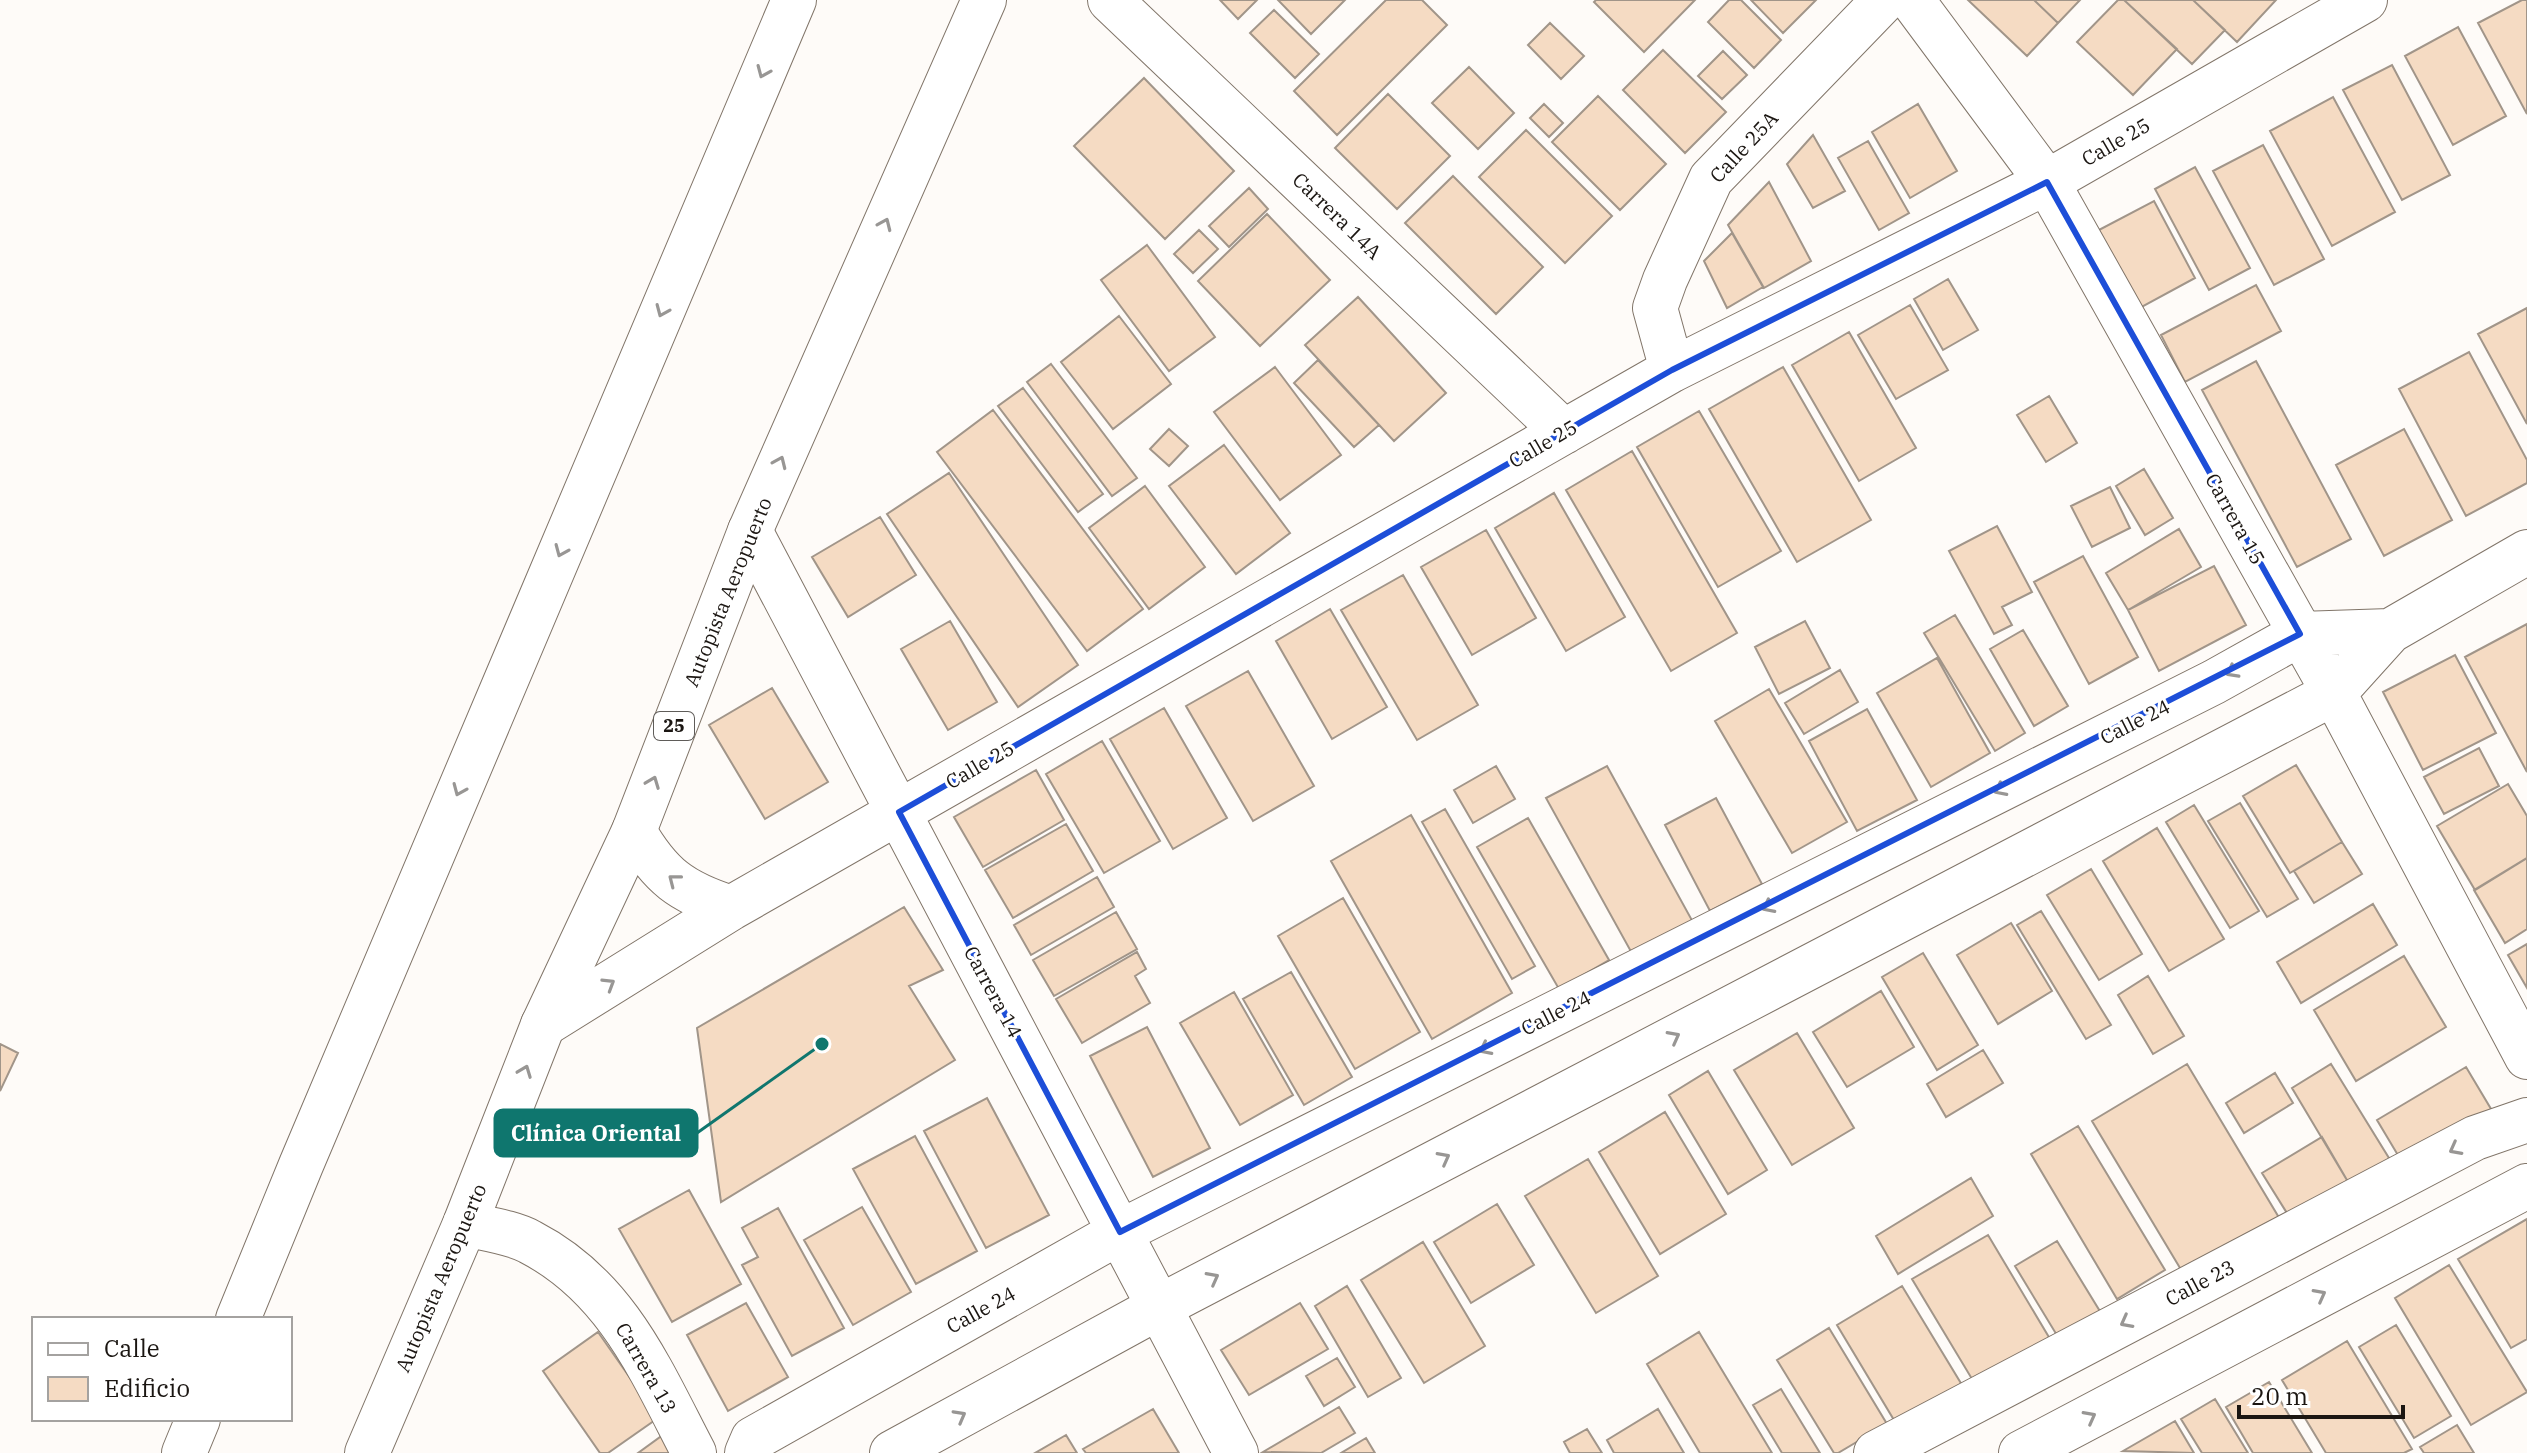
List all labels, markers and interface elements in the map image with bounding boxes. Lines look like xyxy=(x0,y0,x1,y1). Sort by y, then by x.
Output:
one-way arrow xyxy=(757,64,773,78)
street label: Calle 25A xyxy=(1703,105,1784,188)
street label: Calle 25 xyxy=(2076,111,2155,172)
street label: Carrera 14A xyxy=(1287,166,1388,265)
one-way arrow xyxy=(876,218,892,233)
one-way arrow xyxy=(655,303,671,317)
street label: Calle 25 xyxy=(1503,413,1582,474)
one-way arrow xyxy=(771,456,787,471)
street label: Carrera 15 xyxy=(2199,468,2272,569)
street label: Autopista Aeropuerto xyxy=(677,493,778,691)
one-way arrow xyxy=(554,543,570,557)
one-way arrow xyxy=(2226,663,2240,678)
street label: Calle 24 xyxy=(2095,692,2174,751)
road number: 25 xyxy=(654,712,694,740)
street label: Calle 25 xyxy=(940,734,1019,795)
one-way arrow xyxy=(643,776,660,790)
one-way arrow xyxy=(1993,780,2008,796)
one-way arrow xyxy=(453,782,469,796)
one-way arrow xyxy=(668,876,683,890)
one-way arrow xyxy=(1761,897,1776,912)
street label: Carrera 14 xyxy=(958,941,1029,1042)
one-way arrow xyxy=(600,978,615,993)
street label: Calle 24 xyxy=(1516,983,1595,1042)
one-way arrow xyxy=(1666,1032,1681,1047)
one-way arrow xyxy=(1479,1039,1494,1054)
one-way arrow xyxy=(515,1065,532,1079)
callout: Clínica Oriental xyxy=(495,1110,697,1156)
text: Clínica Oriental xyxy=(511,1118,681,1147)
one-way arrow xyxy=(2448,1139,2463,1154)
one-way arrow xyxy=(1435,1152,1450,1167)
street label: Autopista Aeropuerto xyxy=(389,1180,492,1376)
street label: Calle 23 xyxy=(2160,1253,2239,1312)
one-way arrow xyxy=(1205,1273,1220,1288)
street label: Calle 24 xyxy=(941,1280,1020,1340)
one-way arrow xyxy=(2311,1290,2326,1305)
one-way arrow xyxy=(2119,1312,2134,1327)
legend xyxy=(32,1317,292,1421)
street label: Carrera 13 xyxy=(610,1317,683,1418)
text: Calle xyxy=(104,1332,160,1364)
scale bar xyxy=(2239,1369,2403,1419)
text: Edificio xyxy=(104,1372,190,1404)
text: 20 m xyxy=(2251,1380,2308,1412)
one-way arrow xyxy=(952,1410,967,1425)
one-way arrow xyxy=(2081,1411,2096,1426)

